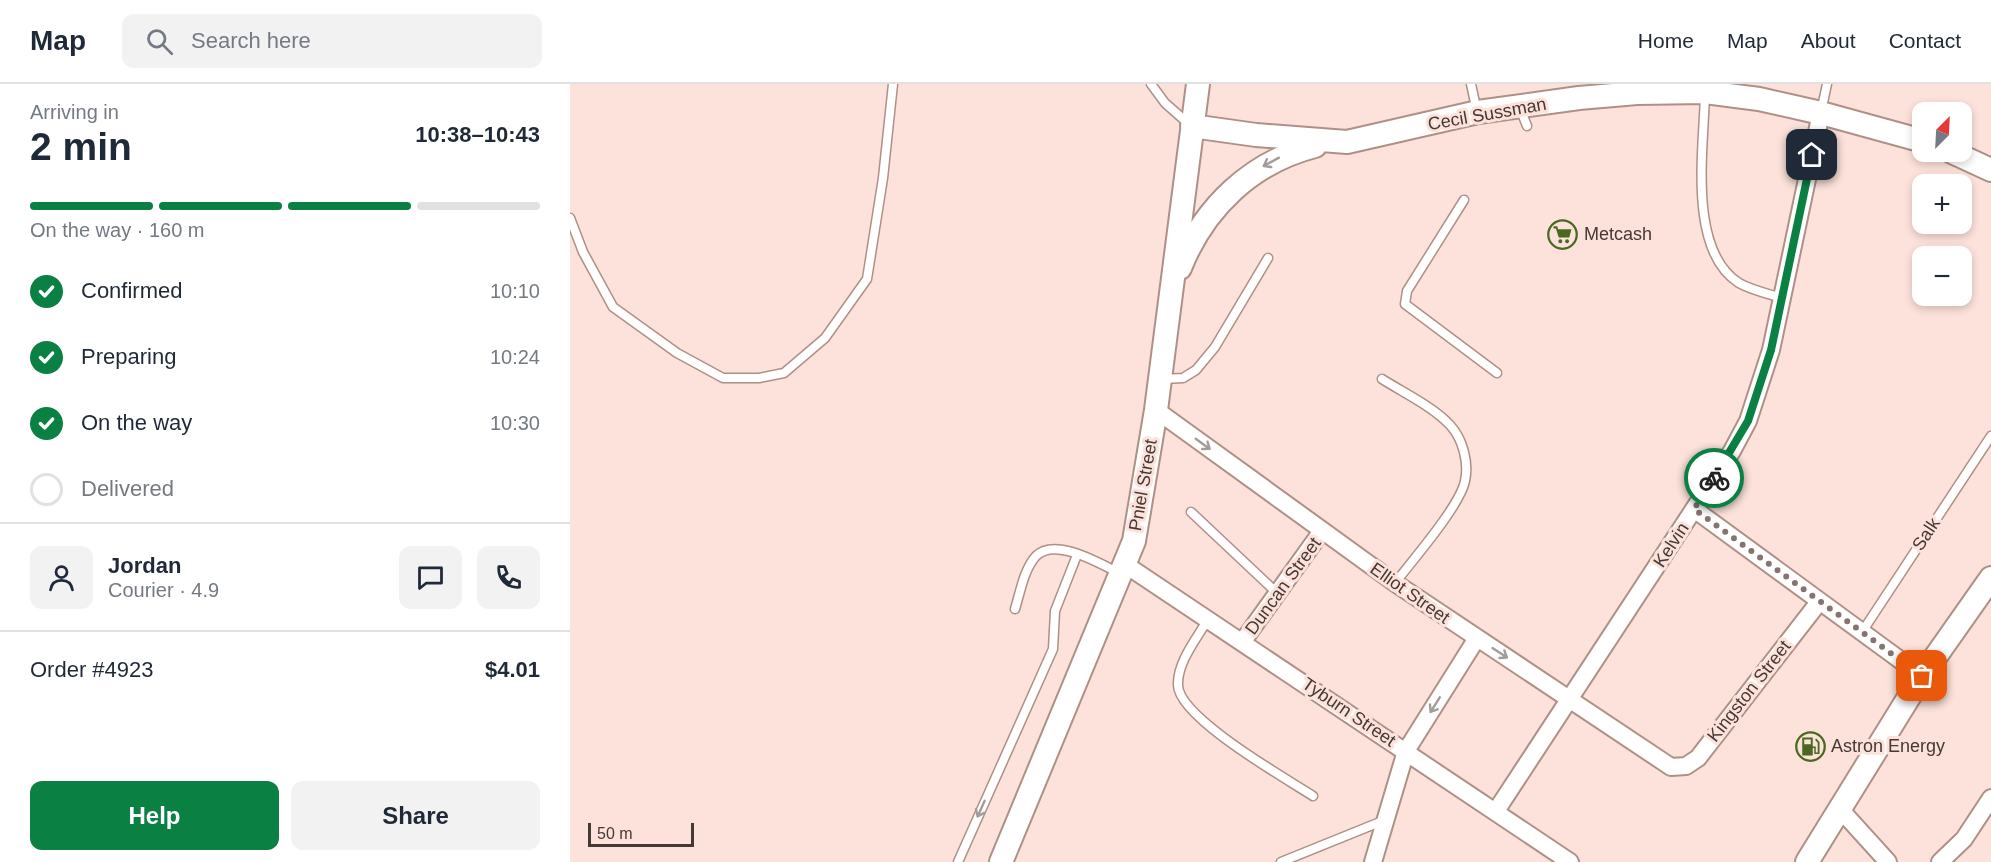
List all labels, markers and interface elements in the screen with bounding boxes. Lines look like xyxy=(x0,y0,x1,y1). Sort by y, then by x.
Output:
search box xyxy=(122,14,542,68)
text: Map xyxy=(30,25,86,56)
icon: search xyxy=(143,25,176,58)
text: Search here xyxy=(191,28,311,53)
text: Home xyxy=(1638,29,1694,52)
text: Map xyxy=(1727,29,1768,52)
text: About xyxy=(1801,29,1856,52)
text: Contact xyxy=(1889,29,1961,52)
street label: Cecil Sussman xyxy=(1426,94,1548,134)
text: Arriving in xyxy=(30,101,119,123)
north arrow xyxy=(1912,102,1972,162)
map controls xyxy=(1912,102,1972,306)
text: 10:38–10:43 xyxy=(415,122,540,147)
text: 2 min xyxy=(30,125,132,168)
pin xyxy=(1786,129,1837,180)
icon: home xyxy=(1795,138,1828,171)
one-way arrow xyxy=(1262,157,1280,168)
button: + xyxy=(1912,174,1972,234)
supermarket icon: Metcash xyxy=(1547,218,1579,250)
text: On the way · 160 m xyxy=(30,219,205,241)
place label: Metcash xyxy=(1584,224,1652,244)
button: − xyxy=(1912,246,1972,306)
icon: check xyxy=(30,275,63,308)
text: Confirmed xyxy=(81,278,182,303)
text: 10:10 xyxy=(490,280,540,302)
icon: check xyxy=(30,341,63,374)
text: Preparing xyxy=(81,344,176,369)
text: 10:24 xyxy=(490,346,540,368)
icon: check xyxy=(30,407,63,440)
text: On the way xyxy=(81,410,192,435)
text: 10:30 xyxy=(490,412,540,434)
street label: Pniel Street xyxy=(1125,437,1161,533)
one-way arrow xyxy=(1194,438,1210,451)
courier xyxy=(1684,448,1744,508)
icon: bike xyxy=(1698,462,1731,495)
text: Delivered xyxy=(81,476,174,501)
street label: Salk xyxy=(1908,513,1944,554)
street label: Kelvin xyxy=(1649,519,1693,571)
street label: Duncan Street xyxy=(1241,534,1325,638)
button: person xyxy=(30,546,93,609)
button: chat xyxy=(399,546,462,609)
button: phone xyxy=(477,546,540,609)
text: Jordan xyxy=(108,553,181,578)
street label: Elliot Street xyxy=(1367,558,1453,628)
text: Courier · 4.9 xyxy=(108,579,219,601)
street label: Kingston Street xyxy=(1703,636,1795,746)
one-way arrow xyxy=(1491,647,1508,659)
pin xyxy=(1896,650,1947,701)
text: Order #4923 xyxy=(30,657,154,682)
text: $4.01 xyxy=(485,657,540,682)
icon: bag xyxy=(1905,659,1938,692)
street label: Tyburn Street xyxy=(1299,673,1399,751)
one-way arrow xyxy=(1428,697,1441,714)
fuel station icon: Astron Energy xyxy=(1794,730,1826,762)
place label: Astron Energy xyxy=(1831,736,1945,756)
button: Help xyxy=(30,781,279,850)
button: Share xyxy=(291,781,540,850)
one-way arrow xyxy=(975,799,986,817)
scale bar xyxy=(588,820,694,848)
text: 50 m xyxy=(597,825,633,842)

